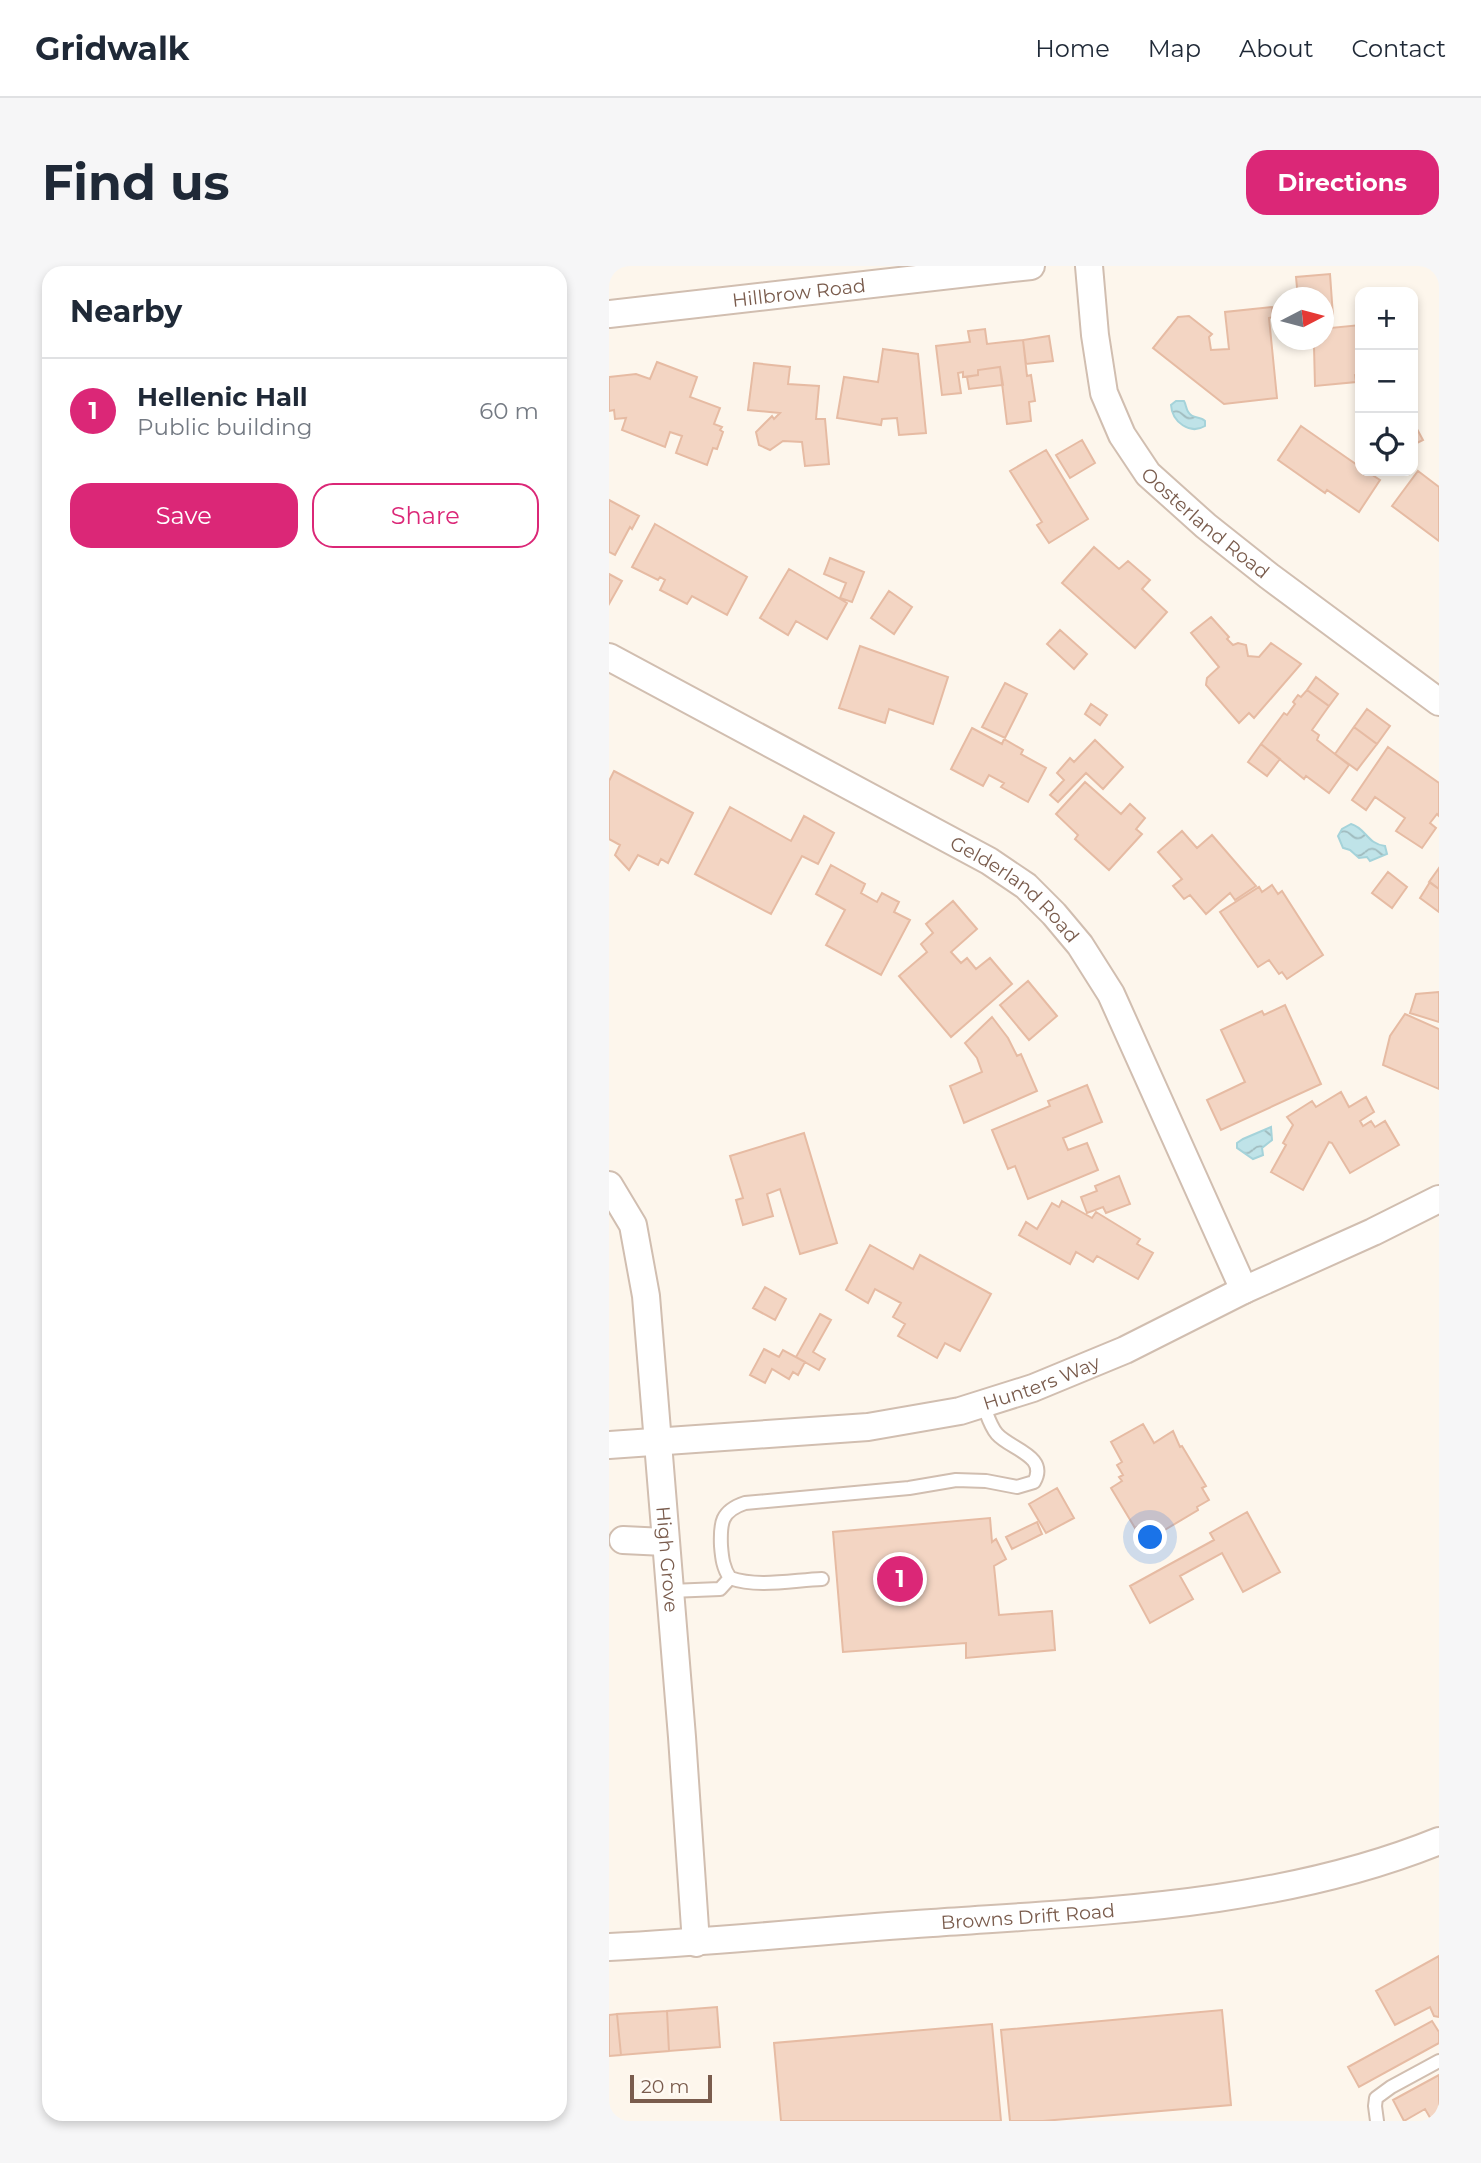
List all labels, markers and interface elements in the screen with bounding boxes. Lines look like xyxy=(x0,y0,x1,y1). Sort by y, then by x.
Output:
text: Gridwalk xyxy=(35,28,189,68)
text: Home xyxy=(1035,34,1110,63)
text: Map xyxy=(1148,34,1201,63)
text: About xyxy=(1239,34,1313,63)
text: Contact xyxy=(1351,34,1446,63)
button: Directions xyxy=(1246,150,1439,215)
text: Find us xyxy=(42,153,230,212)
street label: Hillbrow Road xyxy=(731,274,867,312)
north arrow xyxy=(1271,287,1334,350)
map controls xyxy=(1355,287,1418,476)
button: + xyxy=(1355,287,1418,350)
text: Nearby xyxy=(70,293,182,330)
button: − xyxy=(1355,350,1418,413)
text: Hellenic Hall xyxy=(137,381,308,413)
text: 1 xyxy=(88,397,98,425)
text: 60 m xyxy=(479,397,539,425)
text: Public building xyxy=(137,413,312,441)
button: locate xyxy=(1355,413,1418,476)
street label: Oosterland Road xyxy=(1137,463,1274,584)
button: Save xyxy=(70,483,298,548)
button: Share xyxy=(312,483,539,548)
street label: Gelderland Road xyxy=(946,831,1084,947)
street label: Hunters Way xyxy=(980,1350,1104,1415)
street label: High Grove xyxy=(651,1505,683,1613)
your location xyxy=(1133,1520,1167,1554)
pin: 1 xyxy=(877,1553,923,1605)
street label: Browns Drift Road xyxy=(940,1899,1116,1934)
scale bar xyxy=(630,2072,712,2104)
text: 20 m xyxy=(641,2075,689,2098)

